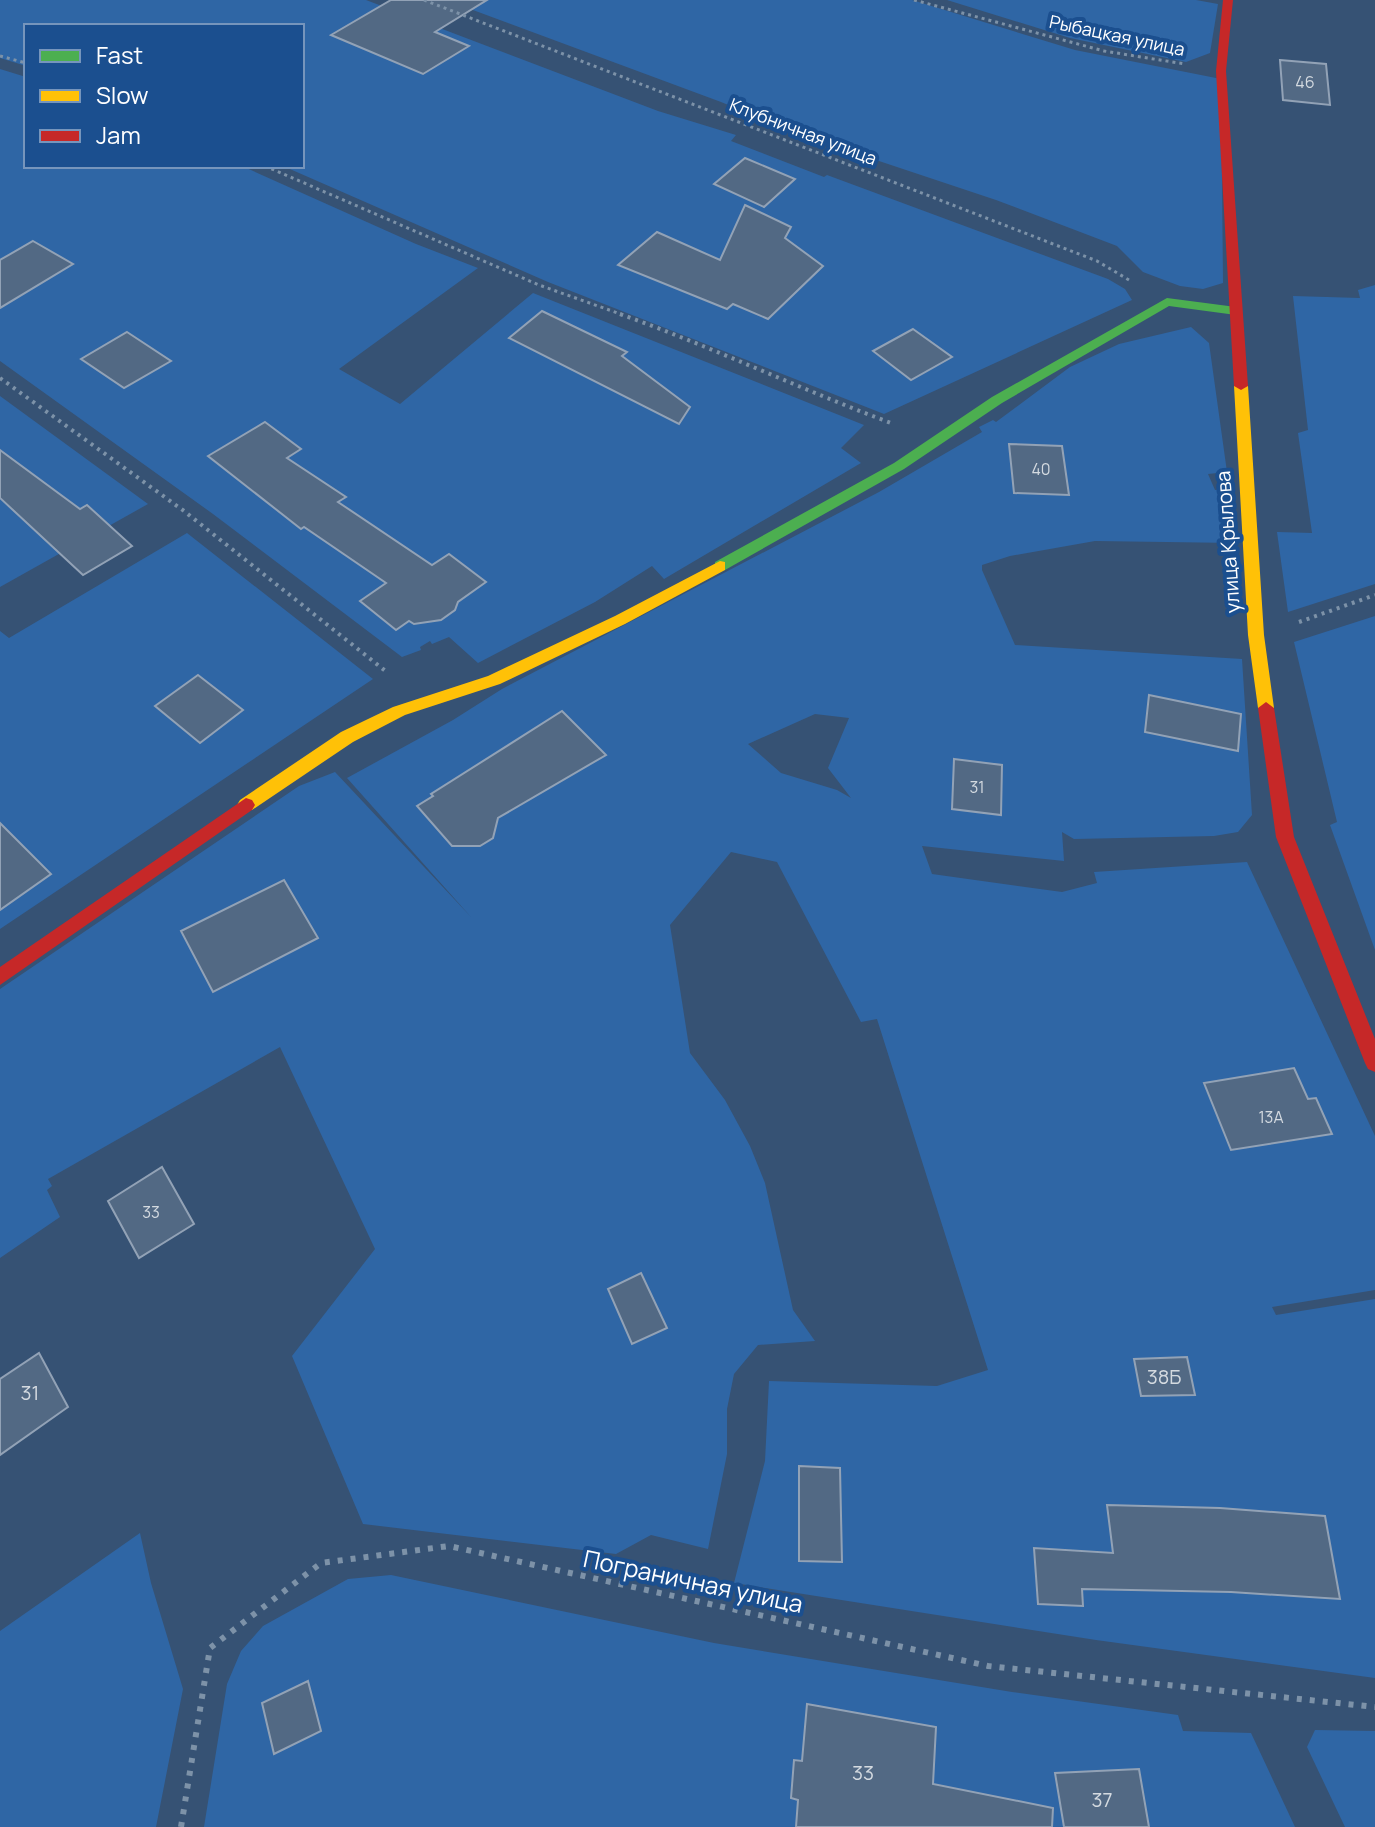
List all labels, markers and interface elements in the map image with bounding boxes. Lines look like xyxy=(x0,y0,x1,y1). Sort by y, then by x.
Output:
street label: Рыбацкая улица xyxy=(1047,9,1187,61)
legend xyxy=(24,24,304,168)
text: Fast xyxy=(96,38,143,71)
house number: 46 xyxy=(1295,71,1315,93)
text: Slow xyxy=(96,78,149,111)
street label: Клубничная улица xyxy=(726,92,880,170)
text: Jam xyxy=(96,118,141,151)
house number: 40 xyxy=(1031,458,1051,480)
street label: улица Крылова xyxy=(1209,470,1246,614)
house number: 31 xyxy=(969,776,985,798)
house number: 13А xyxy=(1258,1106,1284,1128)
house number: 33 xyxy=(142,1201,160,1223)
house number: 38Б xyxy=(1147,1363,1181,1390)
house number: 31 xyxy=(21,1379,39,1406)
street label: Пограничная улица xyxy=(580,1541,806,1620)
house number: 33 xyxy=(852,1759,874,1786)
house number: 37 xyxy=(1091,1786,1113,1813)

